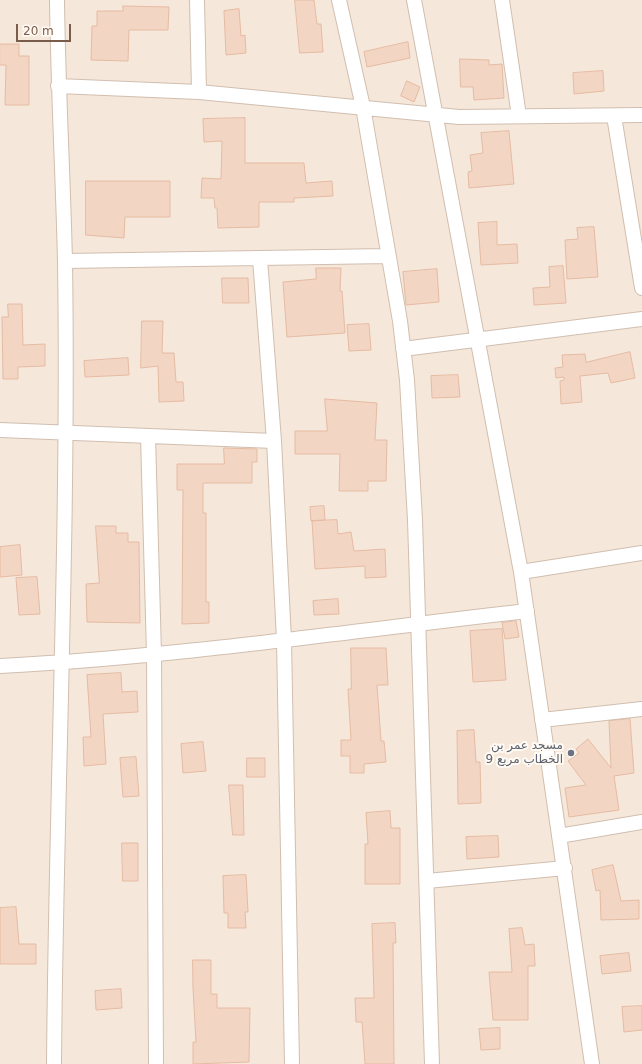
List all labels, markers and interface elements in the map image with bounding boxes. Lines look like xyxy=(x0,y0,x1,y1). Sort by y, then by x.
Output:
scale bar xyxy=(18,16,73,42)
text: 20 m xyxy=(23,24,54,38)
place label: مسجد عمر بن الخطاب مربع 9 xyxy=(485,739,563,767)
marker: مسجد عمر بن الخطاب مربع 9 xyxy=(566,748,576,758)

